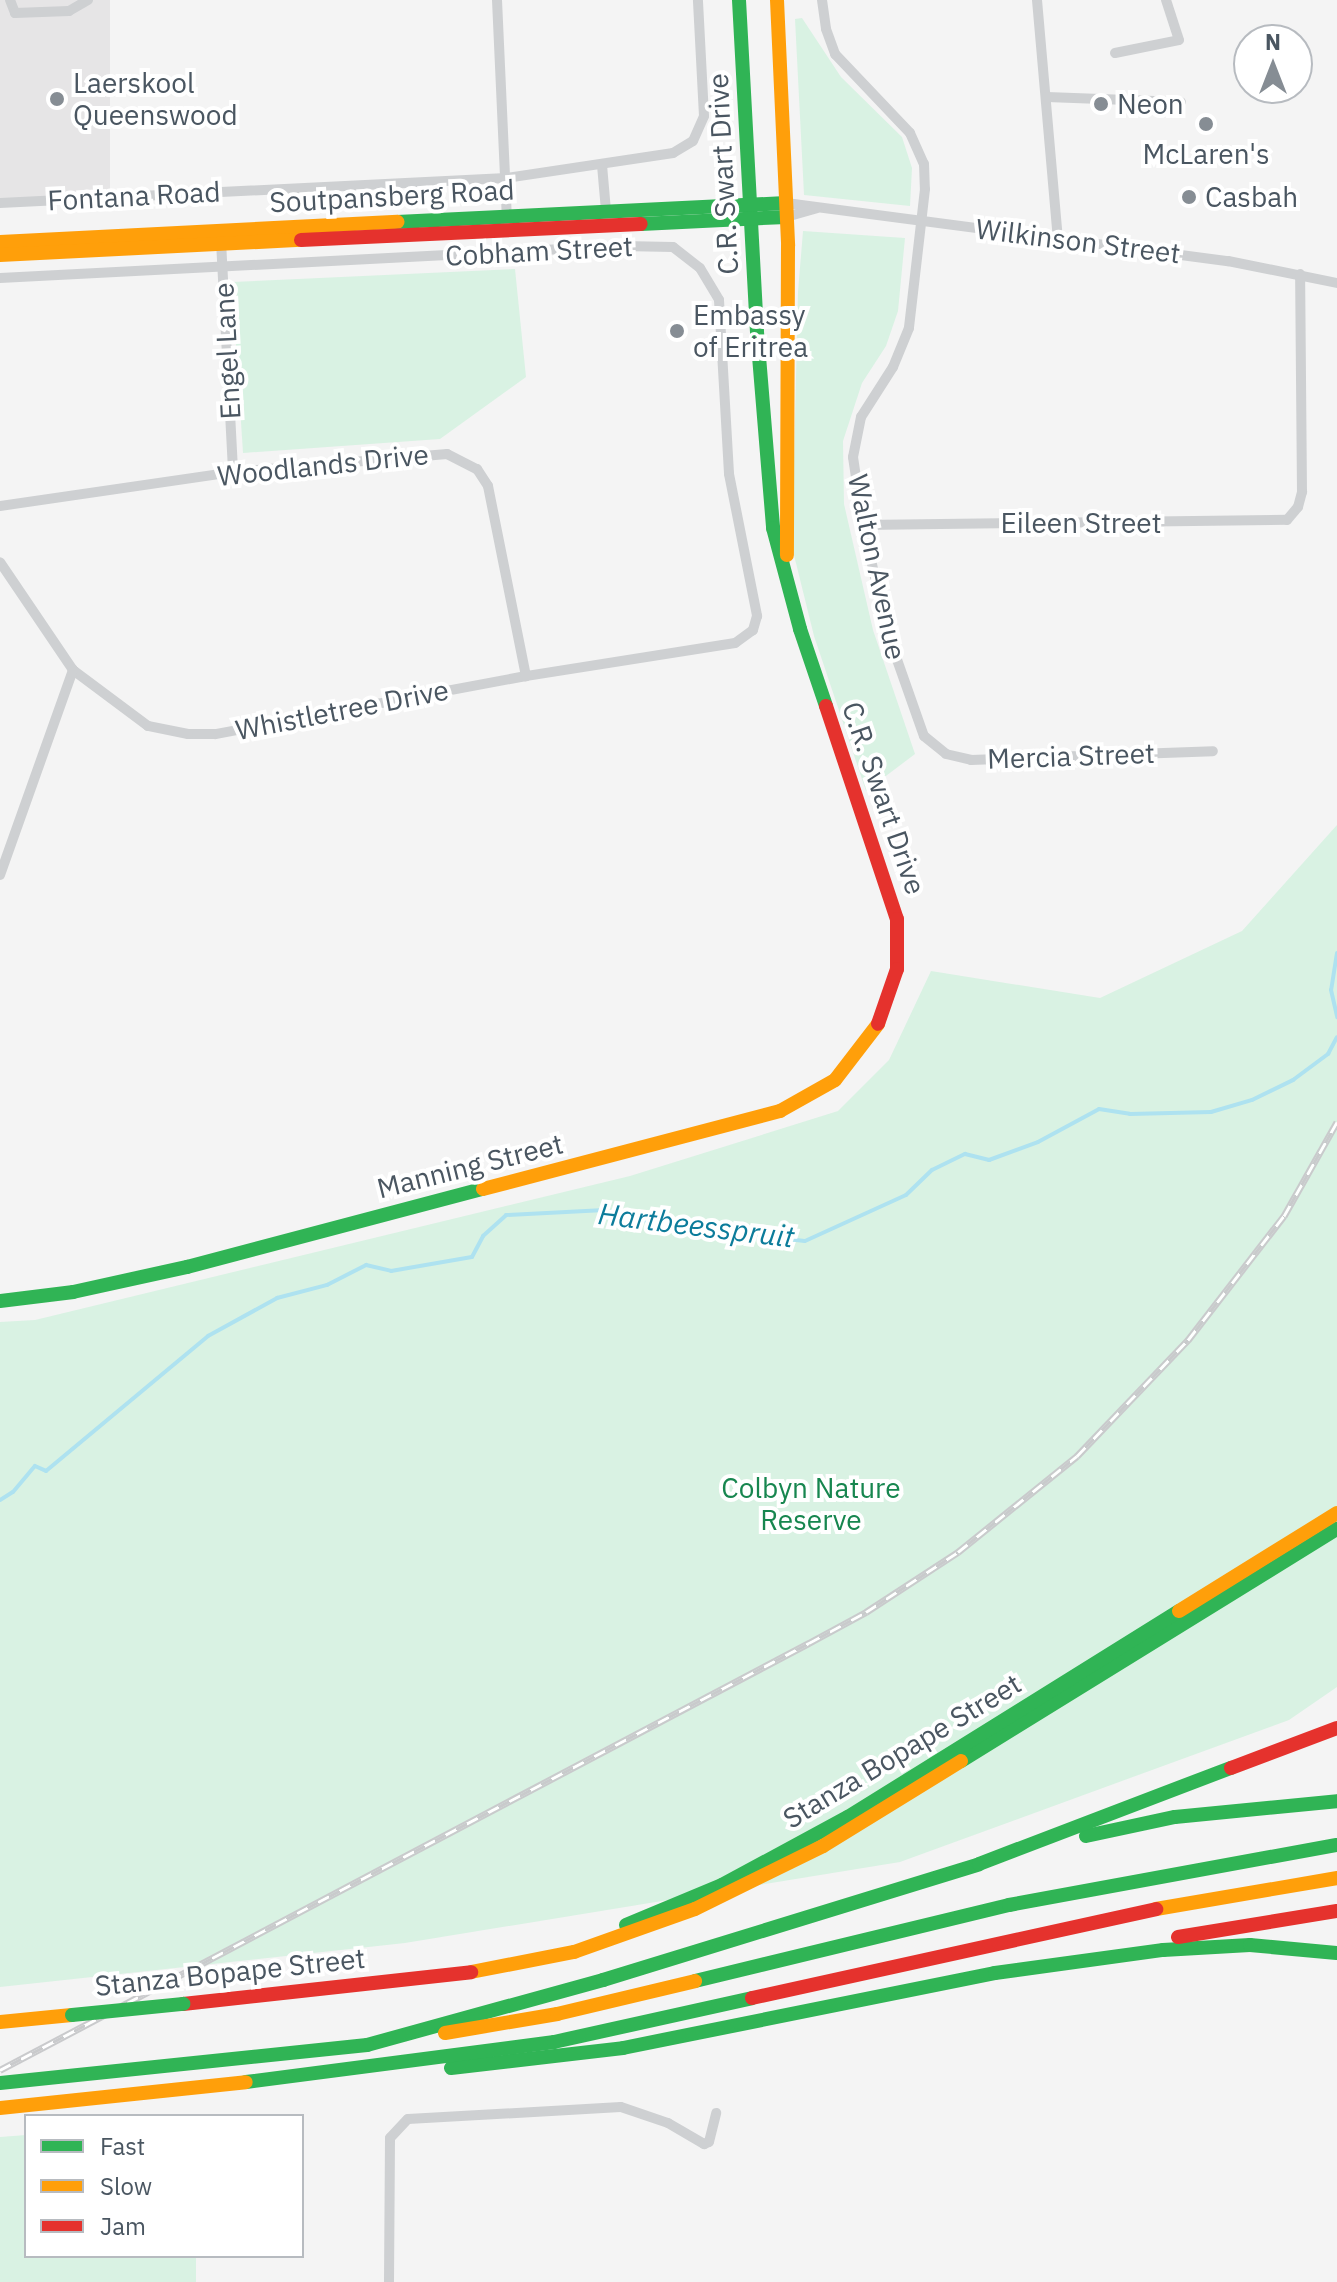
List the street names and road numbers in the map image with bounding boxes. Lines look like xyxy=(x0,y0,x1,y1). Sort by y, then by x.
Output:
street label: C.R. Swart Drive xyxy=(701,73,745,275)
street label: Soutpansberg Road xyxy=(269,173,515,219)
street label: Fontana Road xyxy=(47,175,221,217)
street label: Wilkinson Street xyxy=(974,212,1182,270)
street label: Cobham Street xyxy=(444,229,634,273)
street label: Engel Lane xyxy=(207,282,247,420)
street label: Woodlands Drive xyxy=(216,437,430,493)
street label: Walton Avenue xyxy=(841,471,913,663)
street label: Eileen Street xyxy=(1001,506,1161,540)
street label: Whistletree Drive xyxy=(233,673,451,747)
street label: C.R. Swart Drive xyxy=(835,697,933,899)
street label: Mercia Street xyxy=(987,736,1155,776)
street label: Manning Street xyxy=(373,1127,567,1205)
street label: Stanza Bopape Street xyxy=(777,1667,1027,1835)
street label: Stanza Bopape Street xyxy=(93,1941,367,2003)

